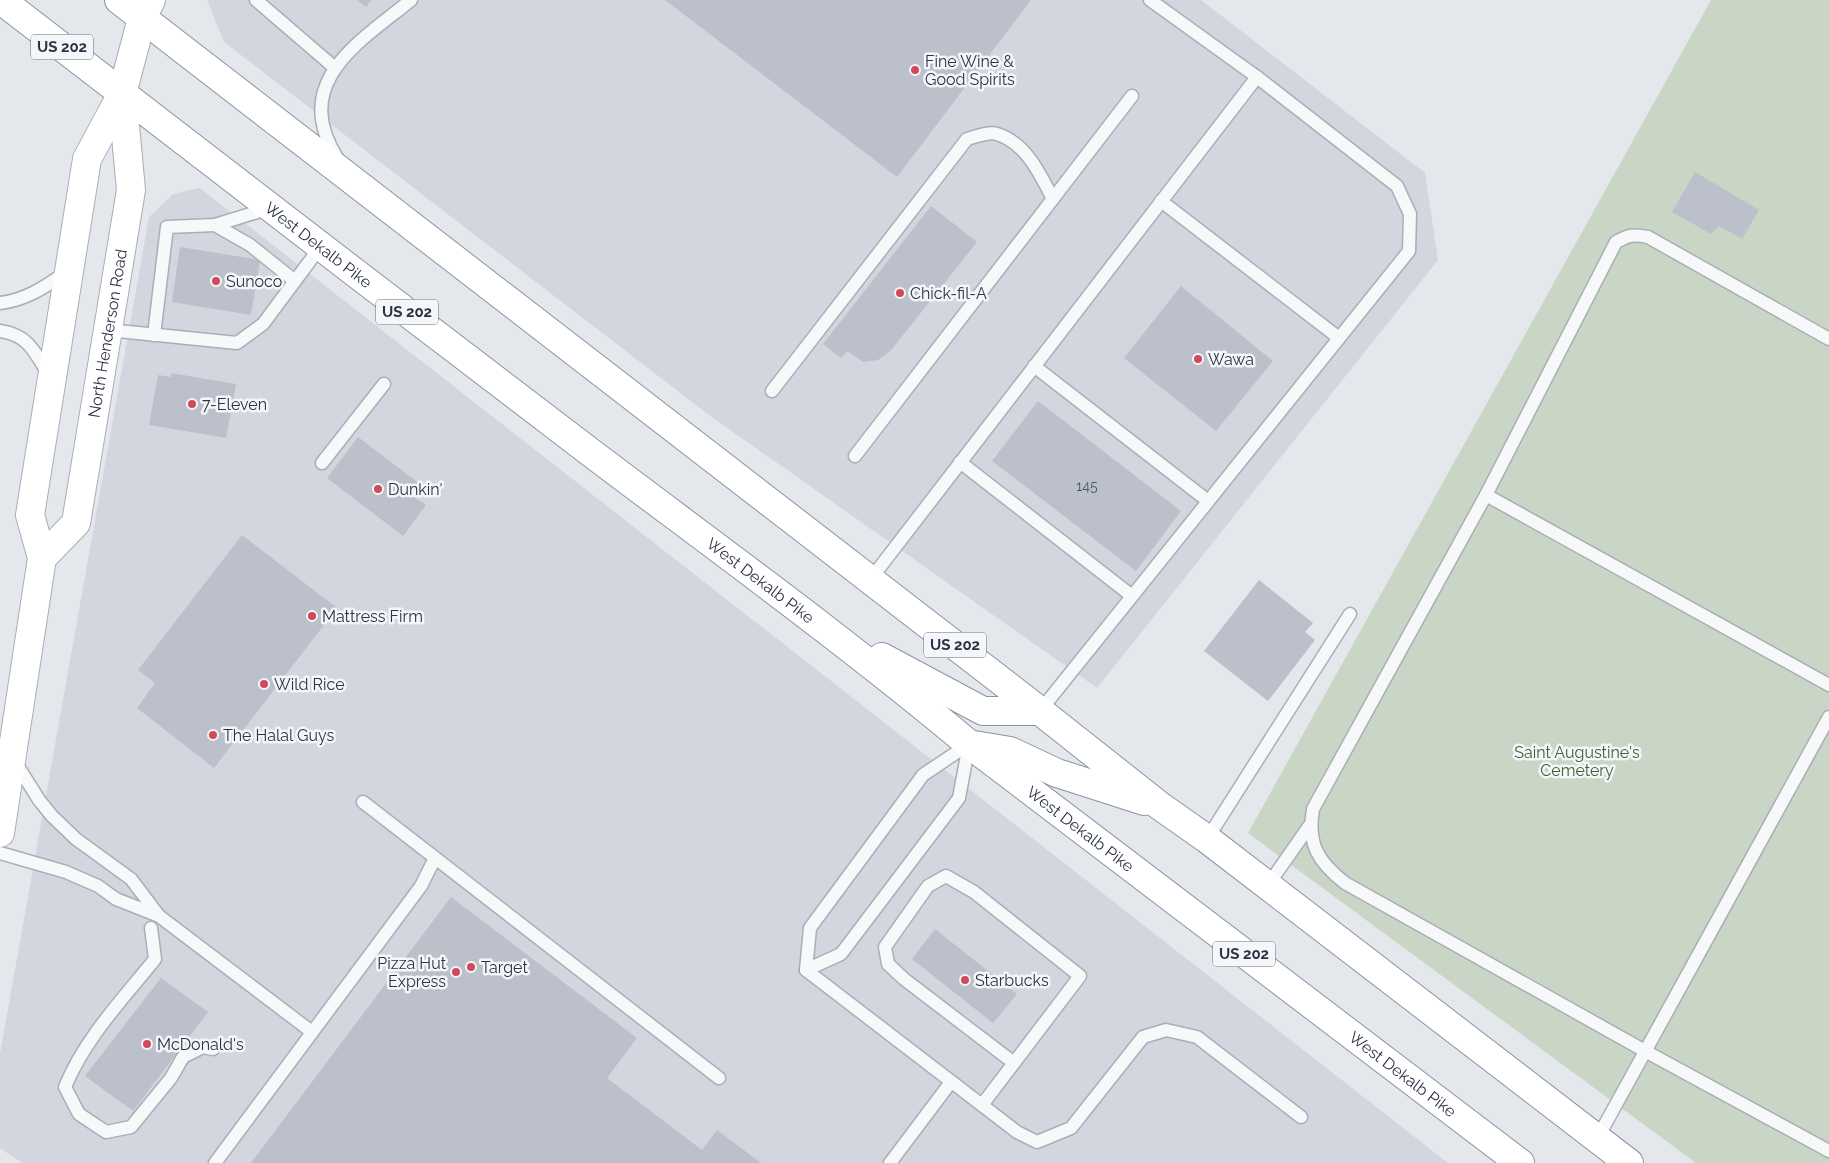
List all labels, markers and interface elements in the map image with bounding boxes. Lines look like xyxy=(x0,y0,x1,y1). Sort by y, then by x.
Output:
road number: US 202 xyxy=(31,34,93,60)
place label: Fine Wine & Good Spirits xyxy=(925,52,1015,89)
marker: Fine Wine & Good Spirits xyxy=(909,64,921,76)
street label: West Dekalb Pike xyxy=(261,198,376,292)
street label: North Henderson Road xyxy=(84,248,131,419)
place label: Sunoco xyxy=(226,272,282,291)
marker: Sunoco xyxy=(210,275,222,287)
place label: Chick-fil-A xyxy=(910,284,987,303)
marker: Chick-fil-A xyxy=(894,287,906,299)
road number: US 202 xyxy=(376,300,438,324)
place label: Wawa xyxy=(1208,350,1254,369)
marker: Wawa xyxy=(1192,353,1204,365)
place label: 7-Eleven xyxy=(202,395,267,414)
marker: 7-Eleven xyxy=(186,398,198,410)
house number: 145 xyxy=(1076,478,1098,494)
place label: Dunkin' xyxy=(388,480,443,499)
marker: Dunkin' xyxy=(372,483,384,495)
street label: West Dekalb Pike xyxy=(703,534,818,627)
place label: Mattress Firm xyxy=(322,607,423,626)
marker: Mattress Firm xyxy=(306,610,318,622)
road number: US 202 xyxy=(924,632,986,658)
place label: Wild Rice xyxy=(274,675,345,694)
marker: Wild Rice xyxy=(258,678,270,690)
place label: The Halal Guys xyxy=(223,726,334,745)
marker: The Halal Guys xyxy=(207,729,219,741)
park label: Saint Augustine's Cemetery xyxy=(1514,743,1640,780)
street label: West Dekalb Pike xyxy=(1023,782,1138,876)
road number: US 202 xyxy=(1213,942,1275,966)
place label: Pizza Hut Express xyxy=(377,954,447,991)
place label: Target xyxy=(481,958,528,977)
marker: Target xyxy=(465,961,477,973)
marker: Pizza Hut Express xyxy=(450,966,462,978)
place label: Starbucks xyxy=(975,971,1049,990)
marker: Starbucks xyxy=(959,974,971,986)
street label: West Dekalb Pike xyxy=(1346,1027,1460,1121)
place label: McDonald's xyxy=(157,1035,244,1054)
marker: McDonald's xyxy=(141,1038,153,1050)

